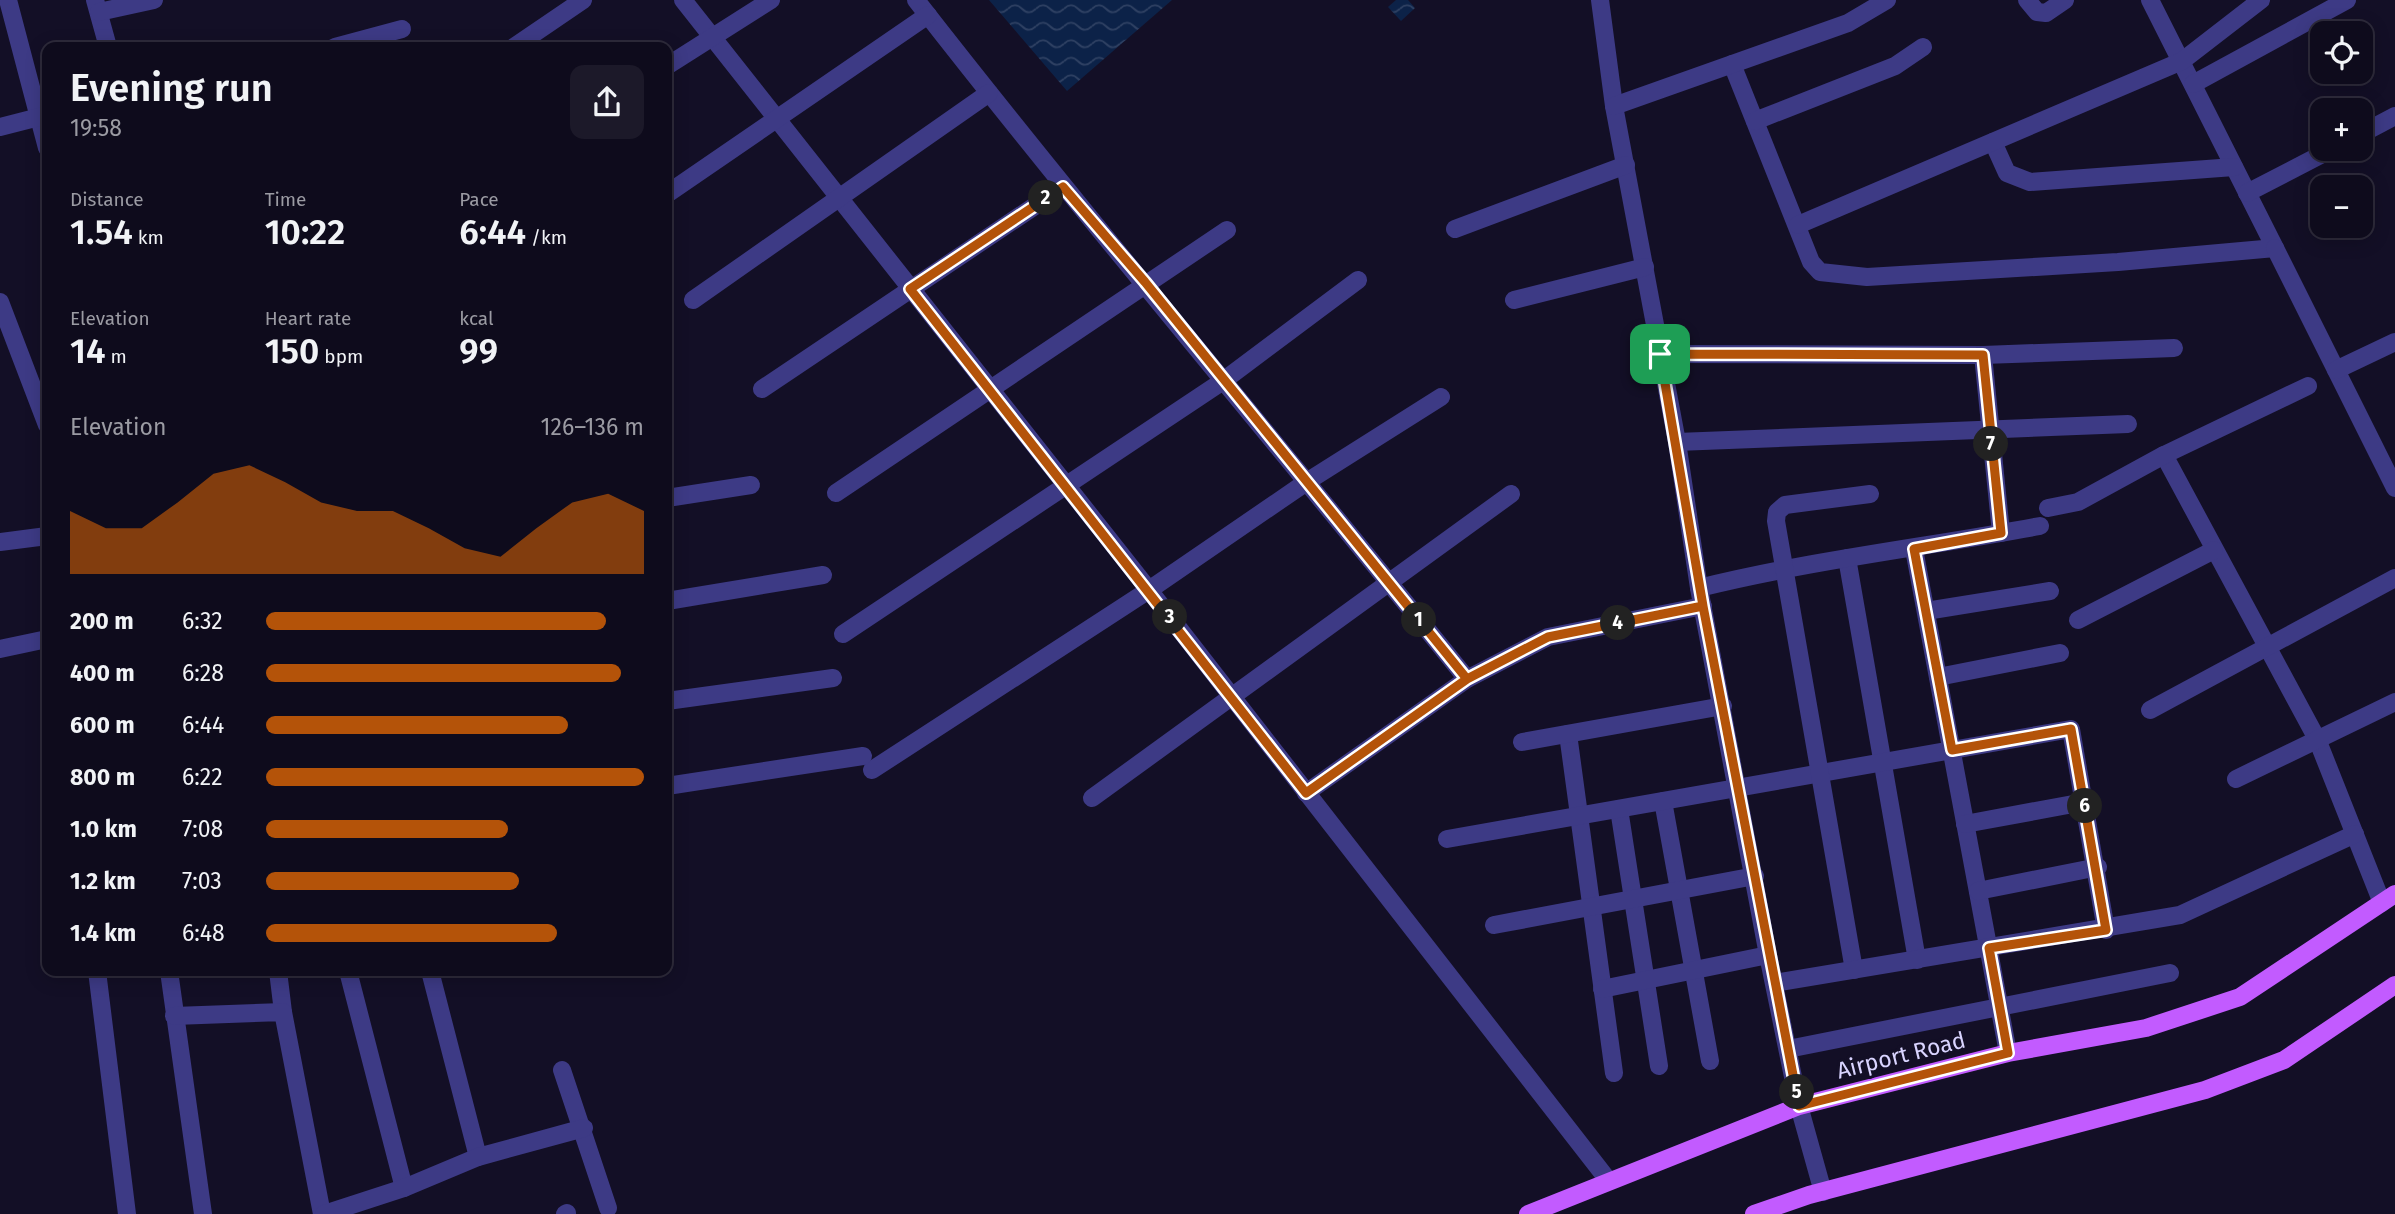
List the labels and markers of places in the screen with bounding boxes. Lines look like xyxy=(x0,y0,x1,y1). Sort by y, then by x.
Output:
pin: 2 xyxy=(1028,180,1064,216)
pin xyxy=(1630,324,1690,384)
pin: 7 xyxy=(1974,426,2008,462)
pin: 3 xyxy=(1152,600,1188,634)
pin: 1 xyxy=(1402,602,1436,638)
pin: 4 xyxy=(1600,606,1636,640)
pin: 6 xyxy=(2068,788,2102,824)
pin: 5 xyxy=(1780,1074,1814,1110)

